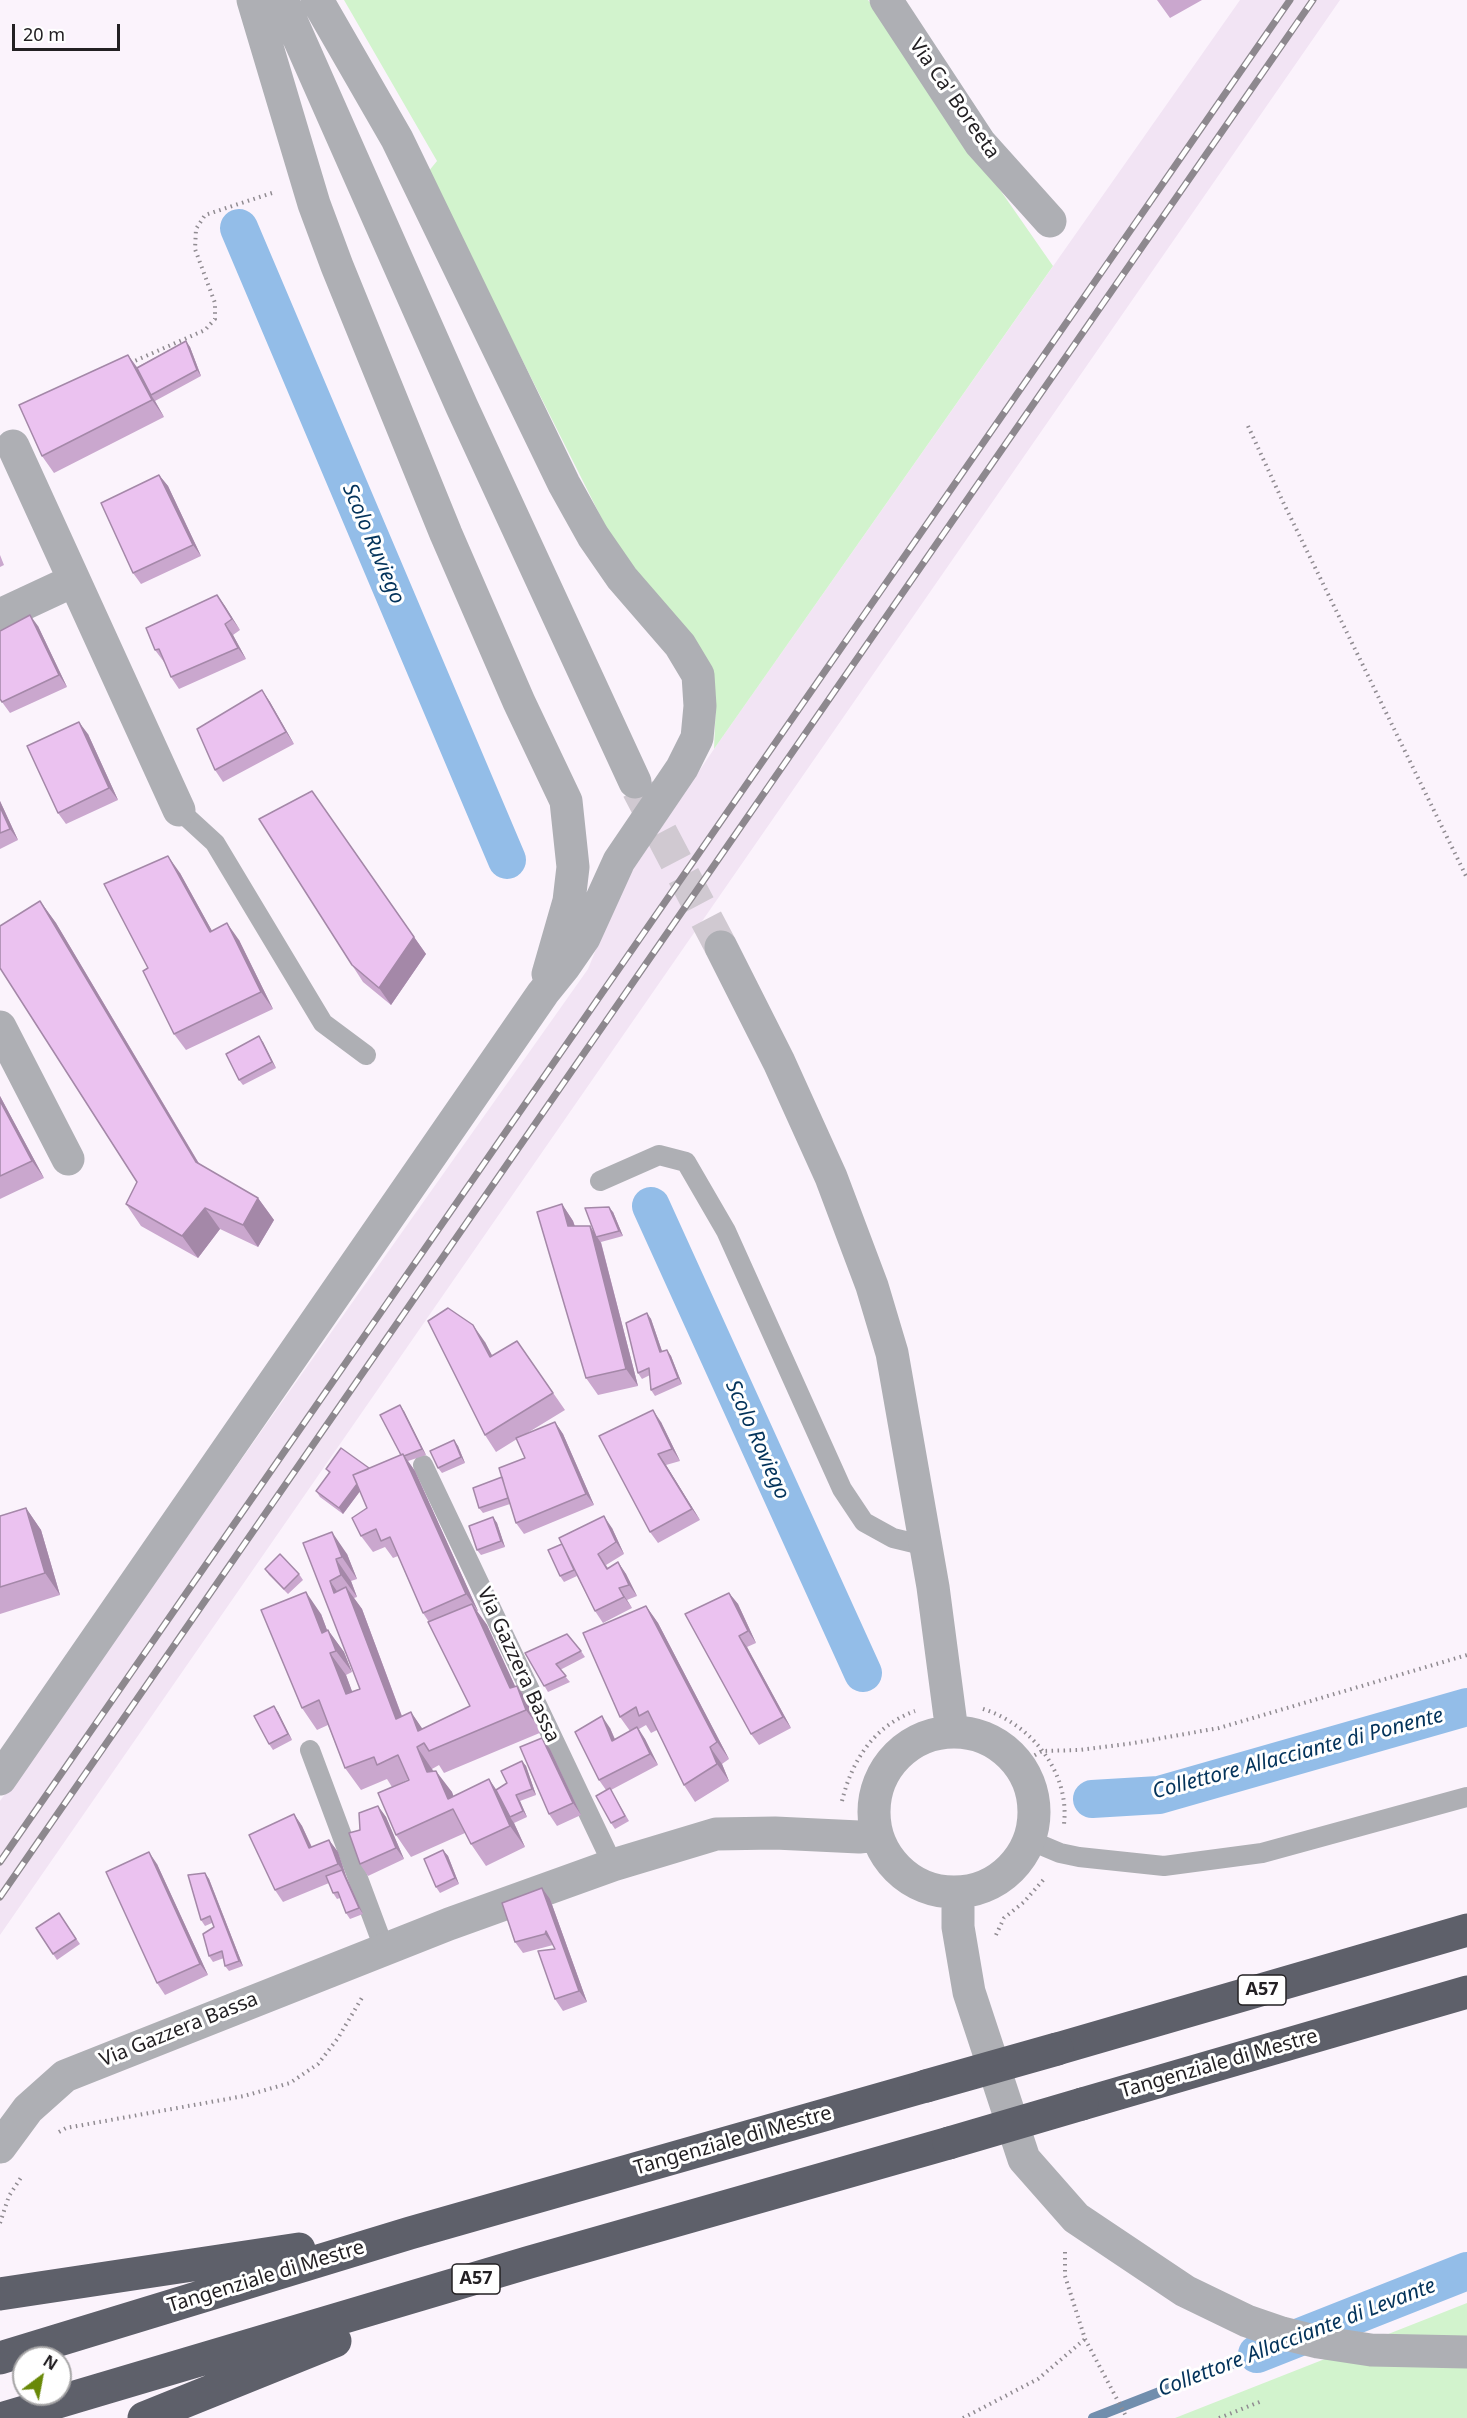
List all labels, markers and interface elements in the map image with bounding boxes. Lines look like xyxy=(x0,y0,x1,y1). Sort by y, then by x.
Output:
scale bar xyxy=(15,12,123,50)
text: 20 m xyxy=(23,22,65,46)
street label: Via Ca' Boreeta xyxy=(904,34,1004,164)
water label: Scolo Ruviego xyxy=(336,480,410,608)
water label: Scolo Roviego xyxy=(720,1377,794,1503)
street label: Via Gazzera Bassa xyxy=(472,1584,564,1746)
water label: Collettore Allacciante di Ponente xyxy=(1150,1703,1446,1805)
road number: A57 xyxy=(1238,1975,1286,2005)
street label: Via Gazzera Bassa xyxy=(96,1987,262,2073)
street label: Tangenziale di Mestre xyxy=(1117,2024,1321,2104)
street label: Tangenziale di Mestre xyxy=(631,2101,835,2181)
street label: Tangenziale di Mestre xyxy=(165,2236,367,2318)
road number: A57 xyxy=(452,2264,500,2294)
water label: Collettore Allacciante di Levante xyxy=(1155,2273,1439,2403)
north arrow xyxy=(12,2346,72,2406)
text: N xyxy=(39,2350,62,2375)

